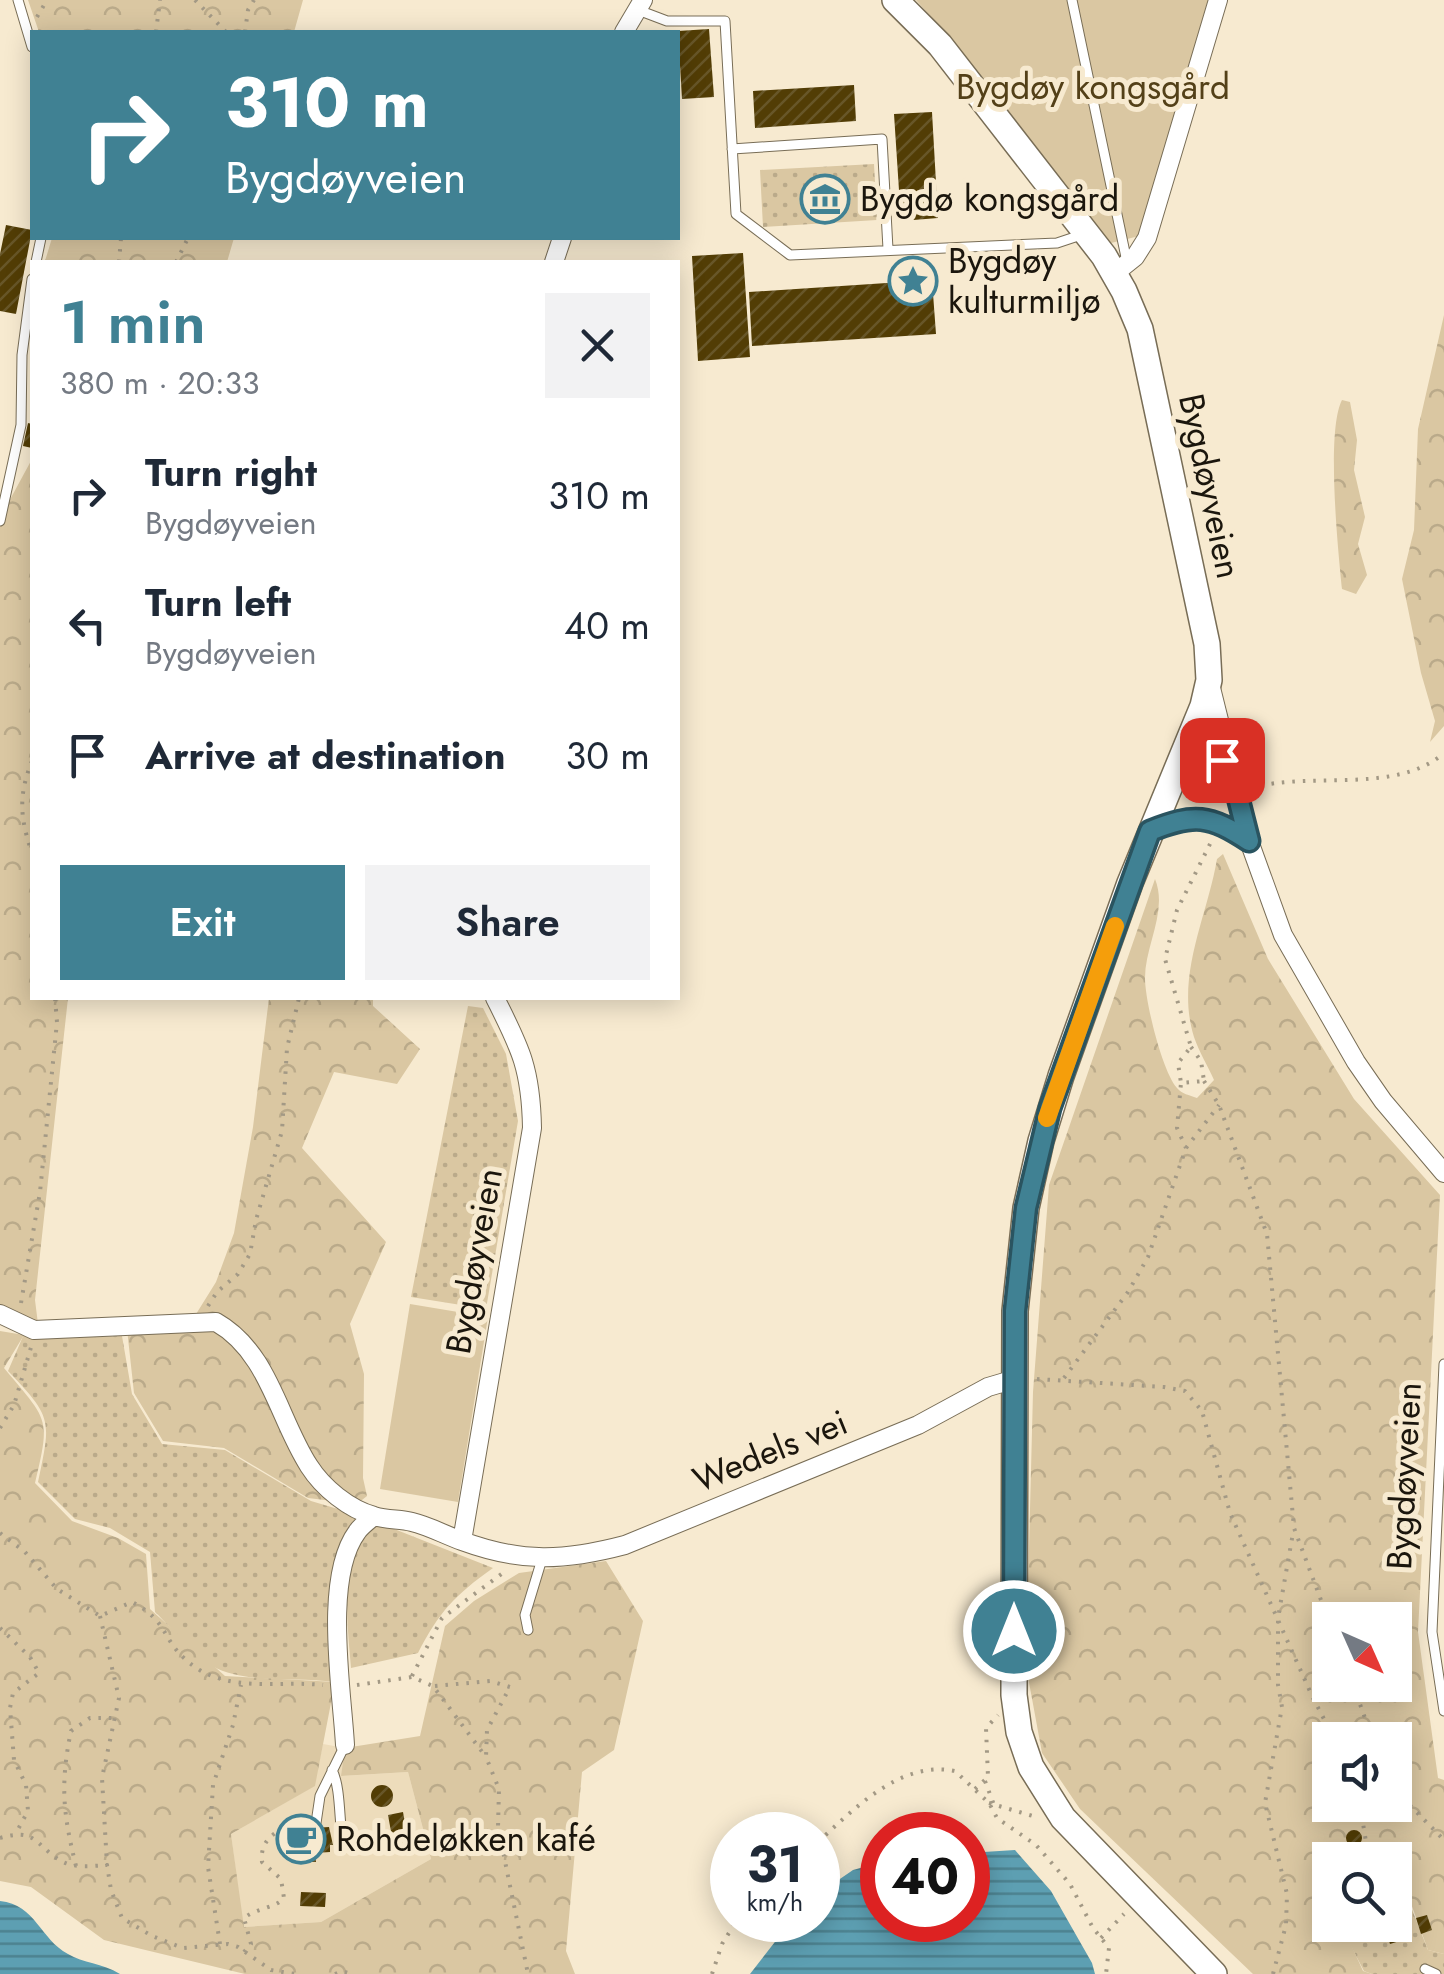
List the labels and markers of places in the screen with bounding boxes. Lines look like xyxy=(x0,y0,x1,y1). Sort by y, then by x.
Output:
museum icon: Bygdø kongsgård xyxy=(799,173,851,225)
place label: Bygdø kongsgård xyxy=(860,174,1119,224)
place label: Bygdøy kulturmiljø xyxy=(948,236,1101,326)
place icon: Bygdøy kulturmiljø xyxy=(887,255,939,307)
pin xyxy=(1180,718,1265,803)
cafe icon: Rohdeløkken kafé xyxy=(275,1813,327,1865)
place label: Rohdeløkken kafé xyxy=(336,1814,596,1864)

